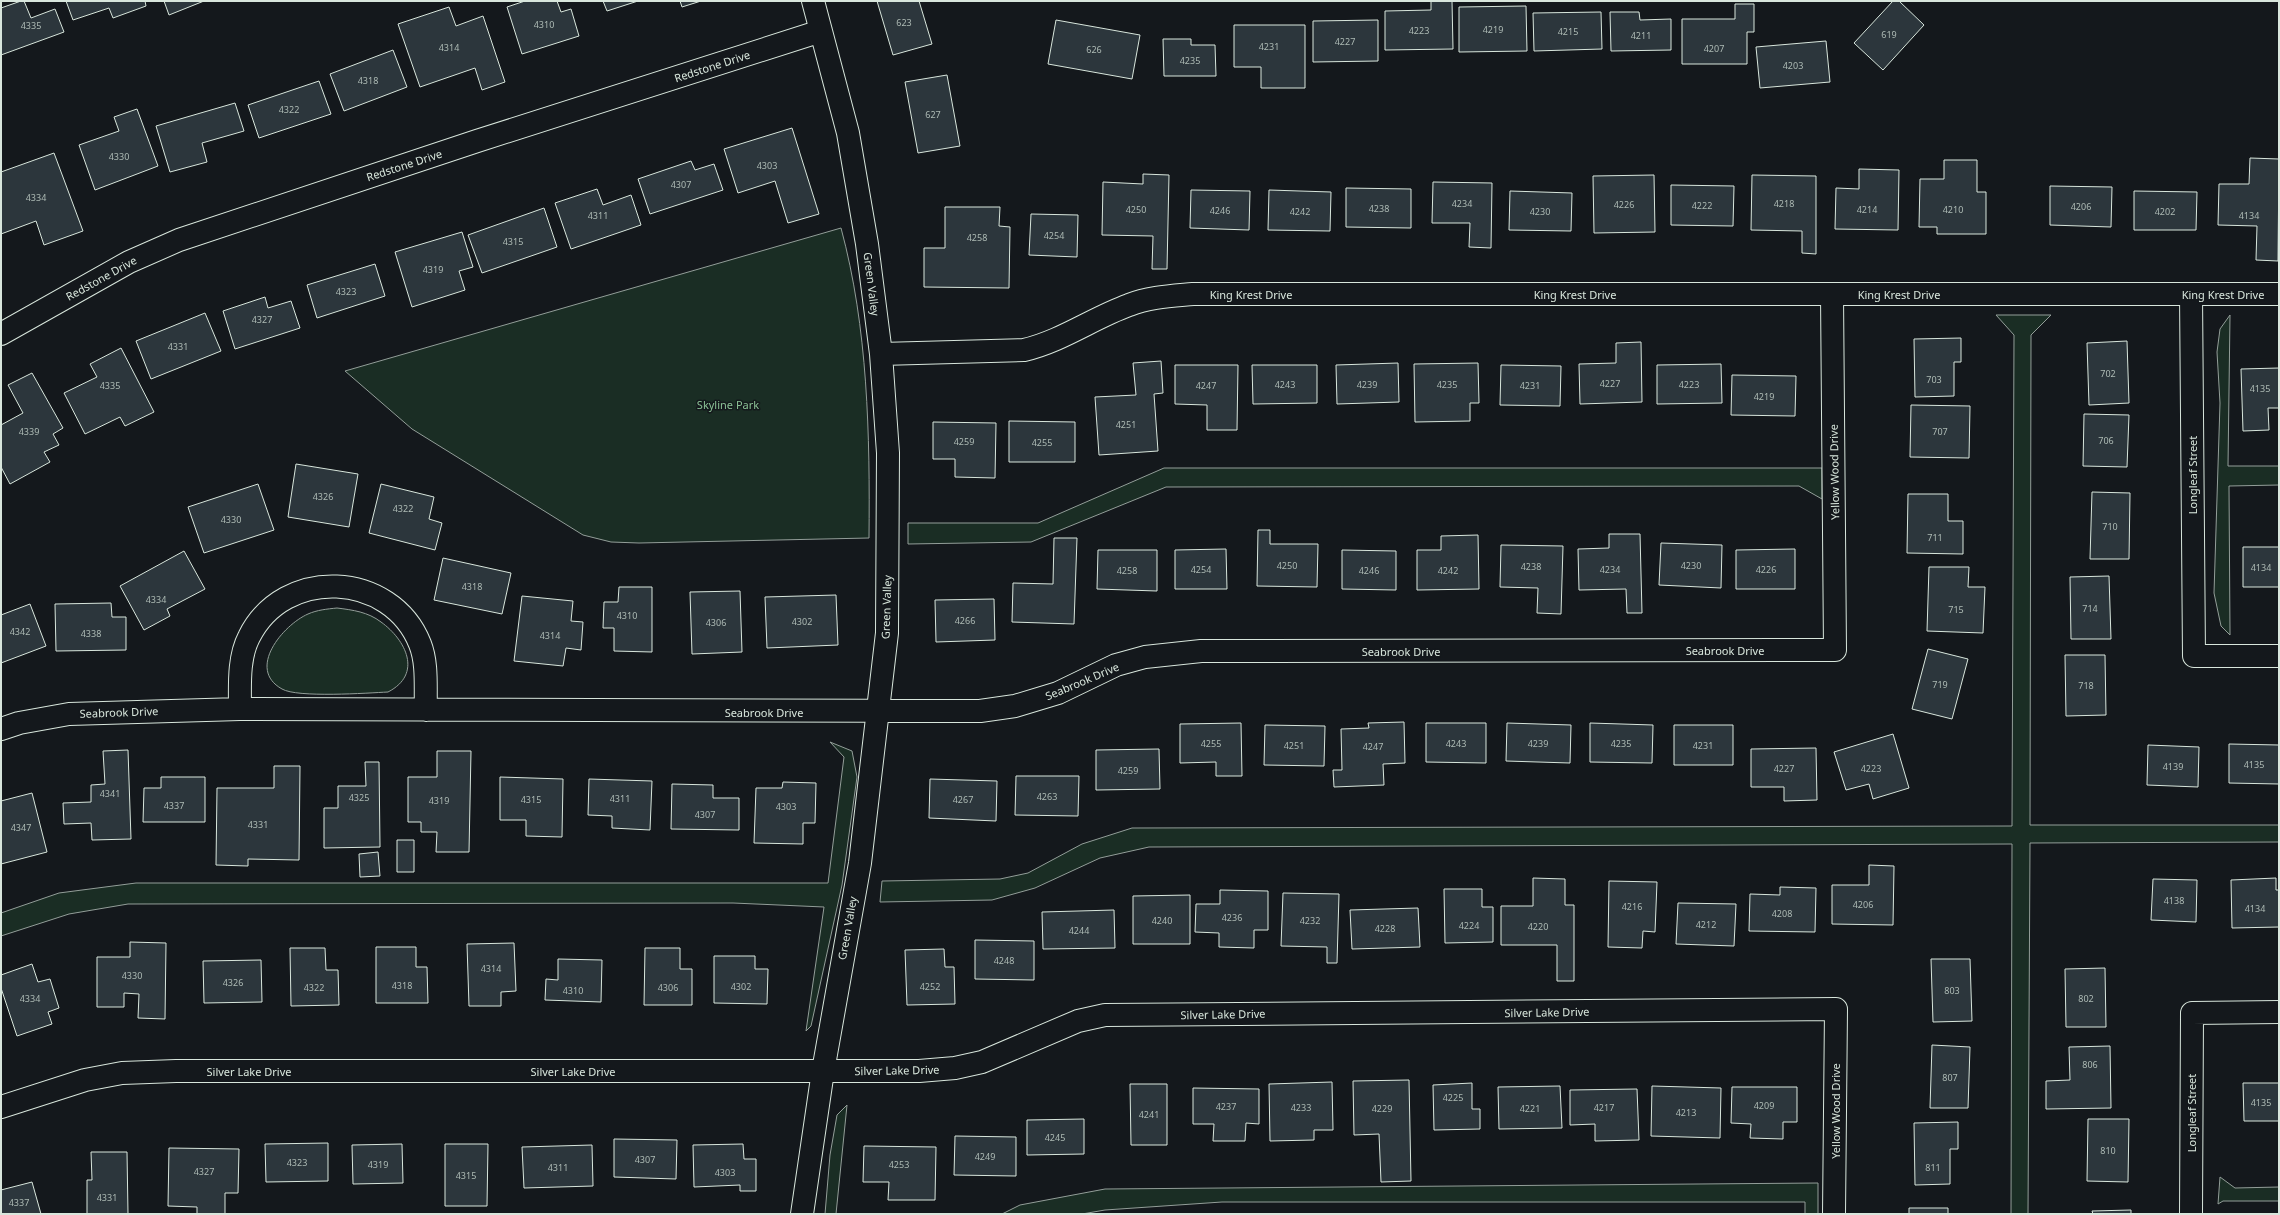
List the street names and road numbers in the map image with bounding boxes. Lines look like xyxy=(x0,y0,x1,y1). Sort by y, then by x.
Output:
street label: Redstone Drive xyxy=(672,47,752,85)
street label: Redstone Drive xyxy=(364,146,444,184)
street label: Green Valley xyxy=(861,251,883,317)
street label: Redstone Drive xyxy=(63,252,139,304)
street label: King Krest Drive xyxy=(1210,287,1292,302)
street label: King Krest Drive xyxy=(1534,287,1616,302)
street label: King Krest Drive xyxy=(1858,287,1940,302)
street label: King Krest Drive xyxy=(2182,287,2264,302)
street label: Yellow Wood Drive xyxy=(1826,424,1842,520)
street label: Longleaf Street xyxy=(2185,436,2200,514)
street label: Green Valley xyxy=(877,574,895,639)
street label: Seabrook Drive xyxy=(1686,643,1764,658)
street label: Seabrook Drive xyxy=(1362,644,1440,659)
street label: Seabrook Drive xyxy=(1043,659,1121,703)
street label: Seabrook Drive xyxy=(79,703,159,721)
street label: Seabrook Drive xyxy=(725,705,803,720)
street label: Green Valley xyxy=(834,895,860,961)
street label: Silver Lake Drive xyxy=(1504,1004,1590,1020)
street label: Silver Lake Drive xyxy=(1180,1006,1266,1022)
street label: Silver Lake Drive xyxy=(854,1062,940,1078)
street label: Yellow Wood Drive xyxy=(1828,1063,1843,1159)
street label: Silver Lake Drive xyxy=(207,1064,292,1079)
street label: Silver Lake Drive xyxy=(531,1064,616,1079)
street label: Longleaf Street xyxy=(2184,1074,2199,1152)

